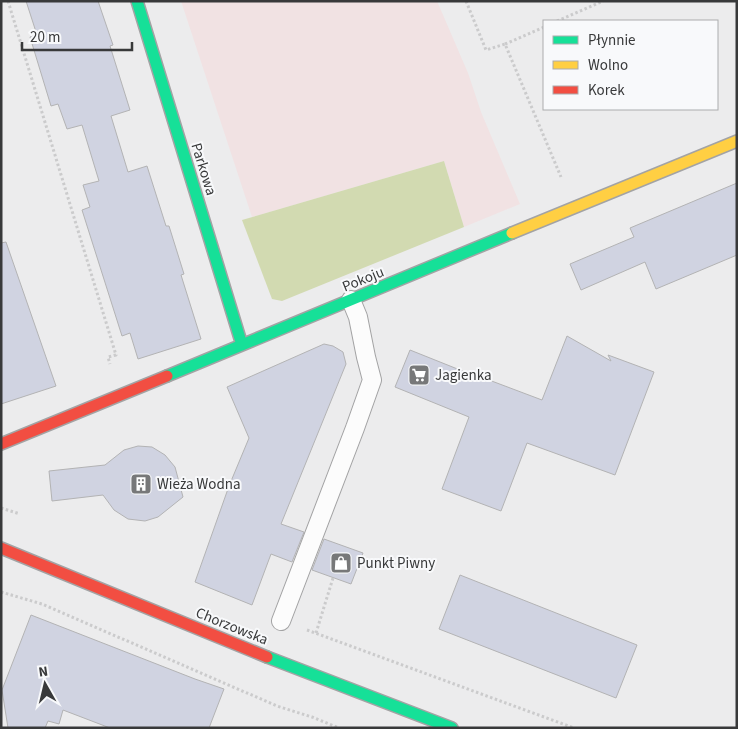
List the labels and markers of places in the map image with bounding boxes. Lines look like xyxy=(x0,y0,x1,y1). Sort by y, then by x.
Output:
supermarket icon: Jagienka xyxy=(407,363,431,387)
place label: Jagienka xyxy=(435,365,491,386)
building icon: Wieża Wodna xyxy=(129,472,153,496)
place label: Wieża Wodna xyxy=(157,474,241,495)
shop icon: Punkt Piwny xyxy=(329,551,353,575)
place label: Punkt Piwny xyxy=(357,553,435,574)

